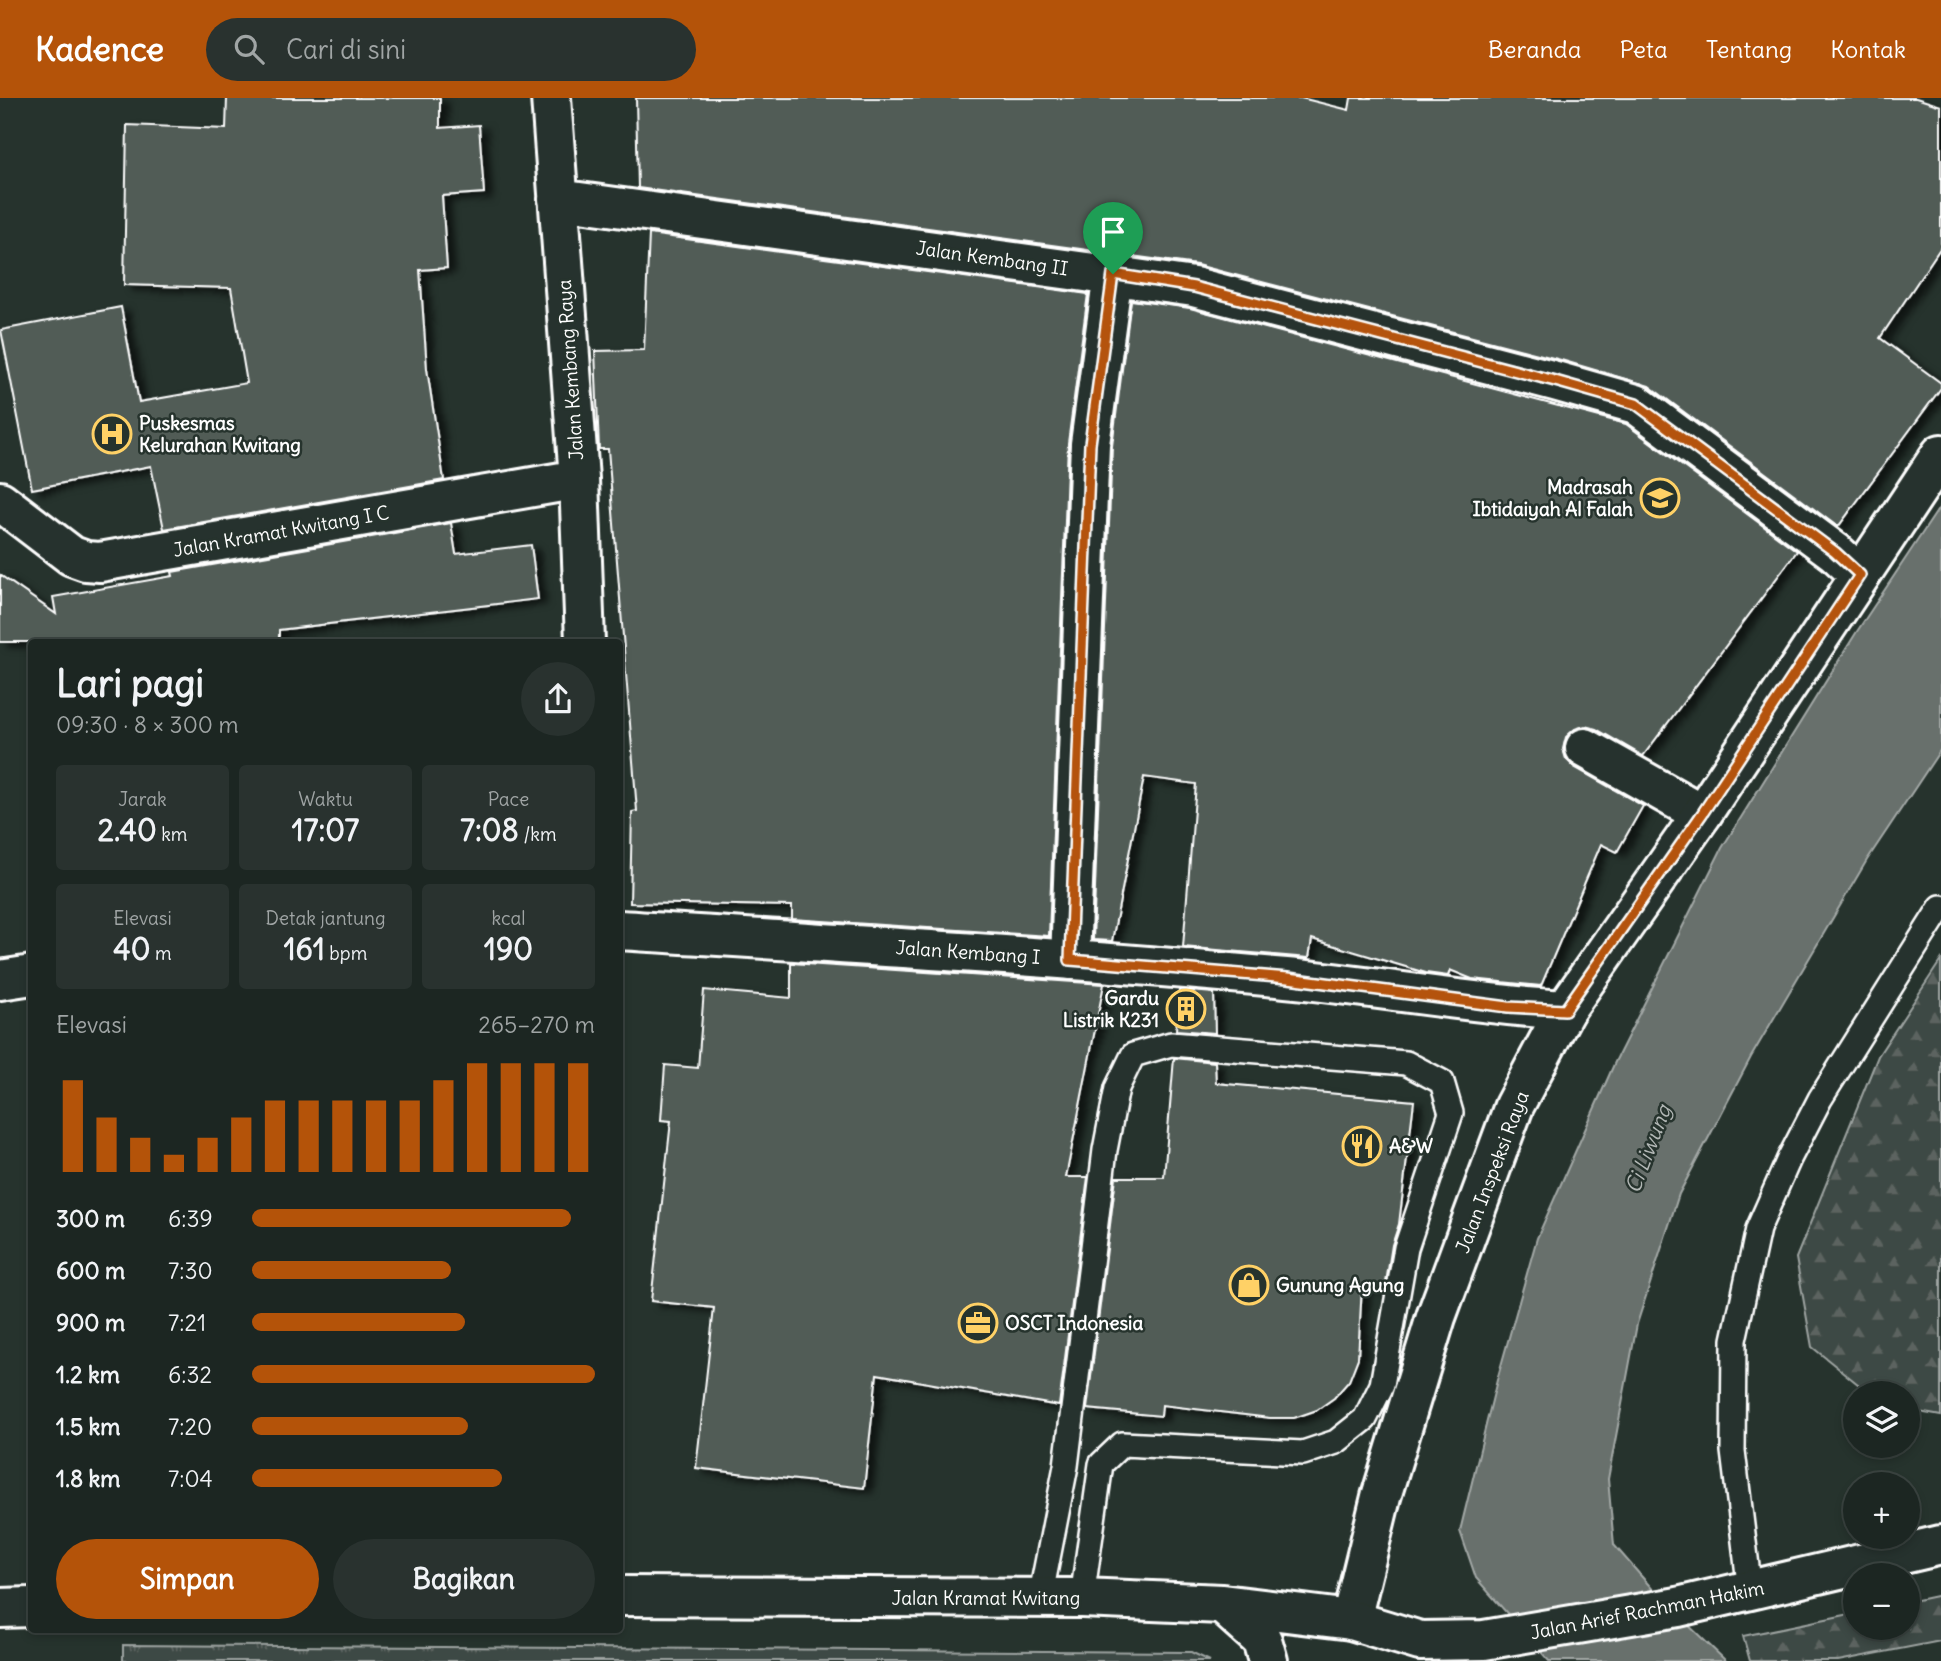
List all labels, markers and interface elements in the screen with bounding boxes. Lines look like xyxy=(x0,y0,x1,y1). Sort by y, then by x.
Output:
search box xyxy=(206,18,696,81)
text: Kadence xyxy=(35,28,164,70)
icon: search xyxy=(230,30,268,68)
text: Cari di sini xyxy=(286,33,406,66)
text: Beranda xyxy=(1488,34,1581,64)
text: Peta xyxy=(1619,34,1668,64)
text: Tentang xyxy=(1706,34,1792,64)
text: Kontak xyxy=(1830,34,1906,64)
pin xyxy=(1083,202,1143,274)
icon: arrive xyxy=(1094,213,1132,251)
street label: Jalan Kembang II xyxy=(914,235,1070,281)
street label: Jalan Kembang Raya xyxy=(552,279,588,461)
place label: Puskesmas Kelurahan Kwitang xyxy=(139,411,301,457)
hospital icon: Puskesmas Kelurahan Kwitang xyxy=(91,413,133,455)
place label: Madrasah Ibtidaiyah Al Falah xyxy=(1473,475,1633,521)
school or university icon: Madrasah Ibtidaiyah Al Falah xyxy=(1639,477,1681,519)
street label: Jalan Kramat Kwitang I C xyxy=(171,500,391,562)
text: Lari pagi xyxy=(56,660,204,707)
button: share xyxy=(521,662,595,736)
text: 09:30 · 8 × 300 m xyxy=(56,710,239,739)
text: Jarak xyxy=(118,787,167,811)
text: Waktu xyxy=(298,787,353,811)
text: Pace xyxy=(488,787,529,811)
text: 2.40 xyxy=(97,811,157,849)
text: 17:07 xyxy=(292,811,359,849)
text: 7:08 xyxy=(460,811,519,849)
text: km xyxy=(157,822,188,846)
text: /km xyxy=(519,822,557,846)
text: Elevasi xyxy=(113,906,172,930)
text: Detak jantung xyxy=(265,906,386,930)
text: kcal xyxy=(491,906,526,930)
text: 40 xyxy=(113,930,150,968)
text: 161 xyxy=(284,930,325,968)
text: 190 xyxy=(484,930,533,968)
street label: Jalan Kembang I xyxy=(895,935,1041,969)
text: m xyxy=(150,941,172,965)
text: bpm xyxy=(325,941,367,965)
place label: Gardu Listrik K231 xyxy=(1063,986,1159,1032)
building icon: Gardu Listrik K231 xyxy=(1165,988,1207,1030)
text: Elevasi xyxy=(56,1010,127,1039)
text: 265–270 m xyxy=(478,1010,595,1039)
street label: Jalan Inspeksi Raya xyxy=(1450,1088,1534,1256)
water label: Ci Liwung xyxy=(1619,1100,1678,1197)
restaurant icon: A&W xyxy=(1341,1125,1383,1167)
place label: A&W xyxy=(1389,1134,1434,1158)
text: 300 m xyxy=(56,1204,125,1233)
text: 6:39 xyxy=(168,1204,213,1233)
text: 600 m xyxy=(56,1256,125,1285)
text: 7:30 xyxy=(168,1256,213,1285)
shop icon: Gunung Agung xyxy=(1228,1264,1270,1306)
place label: Gunung Agung xyxy=(1276,1273,1404,1297)
office icon: OSCT Indonesia xyxy=(957,1302,999,1344)
text: 900 m xyxy=(56,1308,125,1337)
text: 7:21 xyxy=(168,1308,206,1337)
place label: OSCT Indonesia xyxy=(1005,1311,1143,1335)
text: 1.2 km xyxy=(56,1360,120,1389)
text: 6:32 xyxy=(168,1360,212,1389)
map controls xyxy=(1843,1381,1920,1640)
button: layers xyxy=(1843,1381,1920,1458)
text: 1.5 km xyxy=(56,1412,121,1441)
text: 7:20 xyxy=(168,1412,212,1441)
text: 1.8 km xyxy=(56,1464,121,1493)
text: 7:04 xyxy=(168,1464,213,1493)
button: + xyxy=(1843,1472,1920,1549)
button: Simpan xyxy=(56,1539,319,1619)
button: Bagikan xyxy=(333,1539,595,1619)
button: − xyxy=(1843,1563,1920,1640)
street label: Jalan Arief Rachman Hakim xyxy=(1528,1576,1766,1644)
street label: Jalan Kramat Kwitang xyxy=(892,1586,1080,1610)

